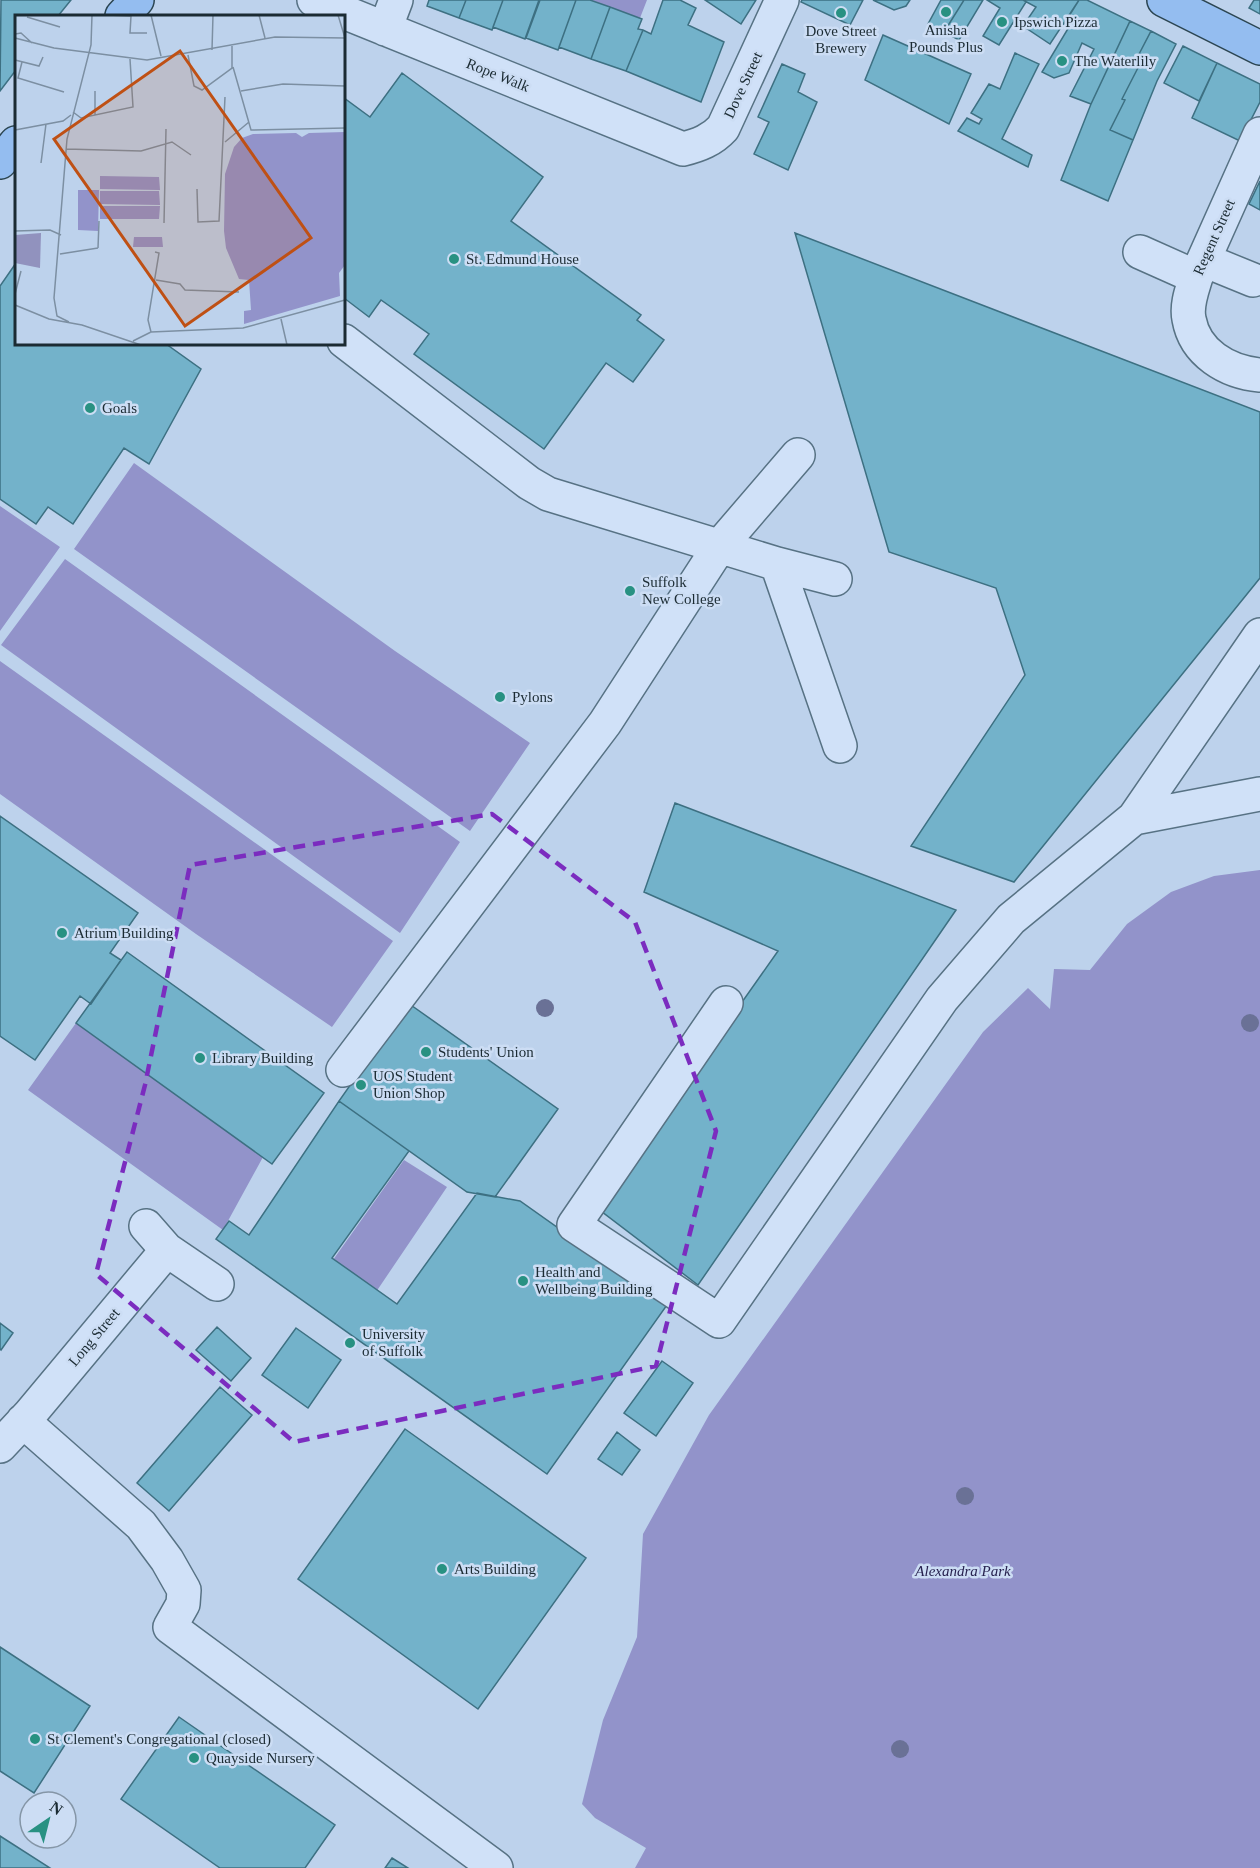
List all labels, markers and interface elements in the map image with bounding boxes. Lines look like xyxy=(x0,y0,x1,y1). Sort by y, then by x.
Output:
marker: Anisha Pounds Plus xyxy=(939,5,953,19)
marker: Dove Street Brewery xyxy=(834,6,848,20)
place label: Ipswich Pizza xyxy=(1014,14,1098,30)
inset map xyxy=(15,15,345,345)
marker: Ipswich Pizza xyxy=(995,15,1009,29)
place label: Anisha Pounds Plus xyxy=(909,22,983,55)
place label: Dove Street Brewery xyxy=(805,23,877,56)
street label: Dove Street xyxy=(721,49,766,121)
place label: The Waterlily xyxy=(1074,53,1157,69)
marker: The Waterlily xyxy=(1055,54,1069,68)
street label: Rope Walk xyxy=(464,55,532,95)
street label: Regent Street xyxy=(1190,196,1238,277)
place label: St. Edmund House xyxy=(466,251,579,267)
marker: St. Edmund House xyxy=(447,252,461,266)
place label: Goals xyxy=(102,400,137,416)
marker: Goals xyxy=(83,401,97,415)
place label: Suffolk New College xyxy=(642,574,721,607)
marker: Suffolk New College xyxy=(623,584,637,598)
place label: Pylons xyxy=(512,689,553,705)
marker: Pylons xyxy=(493,690,507,704)
place label: Atrium Building xyxy=(74,925,174,941)
marker: Atrium Building xyxy=(55,926,69,940)
place label: Students' Union xyxy=(438,1044,534,1060)
marker: Students' Union xyxy=(419,1045,433,1059)
place label: Library Building xyxy=(212,1050,314,1066)
marker: Library Building xyxy=(193,1051,207,1065)
place label: UOS Student Union Shop xyxy=(373,1068,453,1101)
marker: UOS Student Union Shop xyxy=(354,1078,368,1092)
place label: Health and Wellbeing Building xyxy=(535,1264,653,1297)
marker: Health and Wellbeing Building xyxy=(516,1274,530,1288)
street label: Long Street xyxy=(65,1304,123,1369)
place label: University of Suffolk xyxy=(362,1326,426,1359)
marker: University of Suffolk xyxy=(343,1336,357,1350)
place label: Arts Building xyxy=(454,1561,537,1577)
marker: Arts Building xyxy=(435,1562,449,1576)
park label: Alexandra Park xyxy=(914,1563,1011,1579)
place label: St Clement's Congregational (closed) xyxy=(47,1731,271,1748)
marker: St Clement's Congregational (closed) xyxy=(28,1732,42,1746)
place label: Quayside Nursery xyxy=(206,1750,315,1766)
marker: Quayside Nursery xyxy=(187,1751,201,1765)
north arrow xyxy=(18,1790,78,1850)
text: N xyxy=(47,1798,66,1819)

